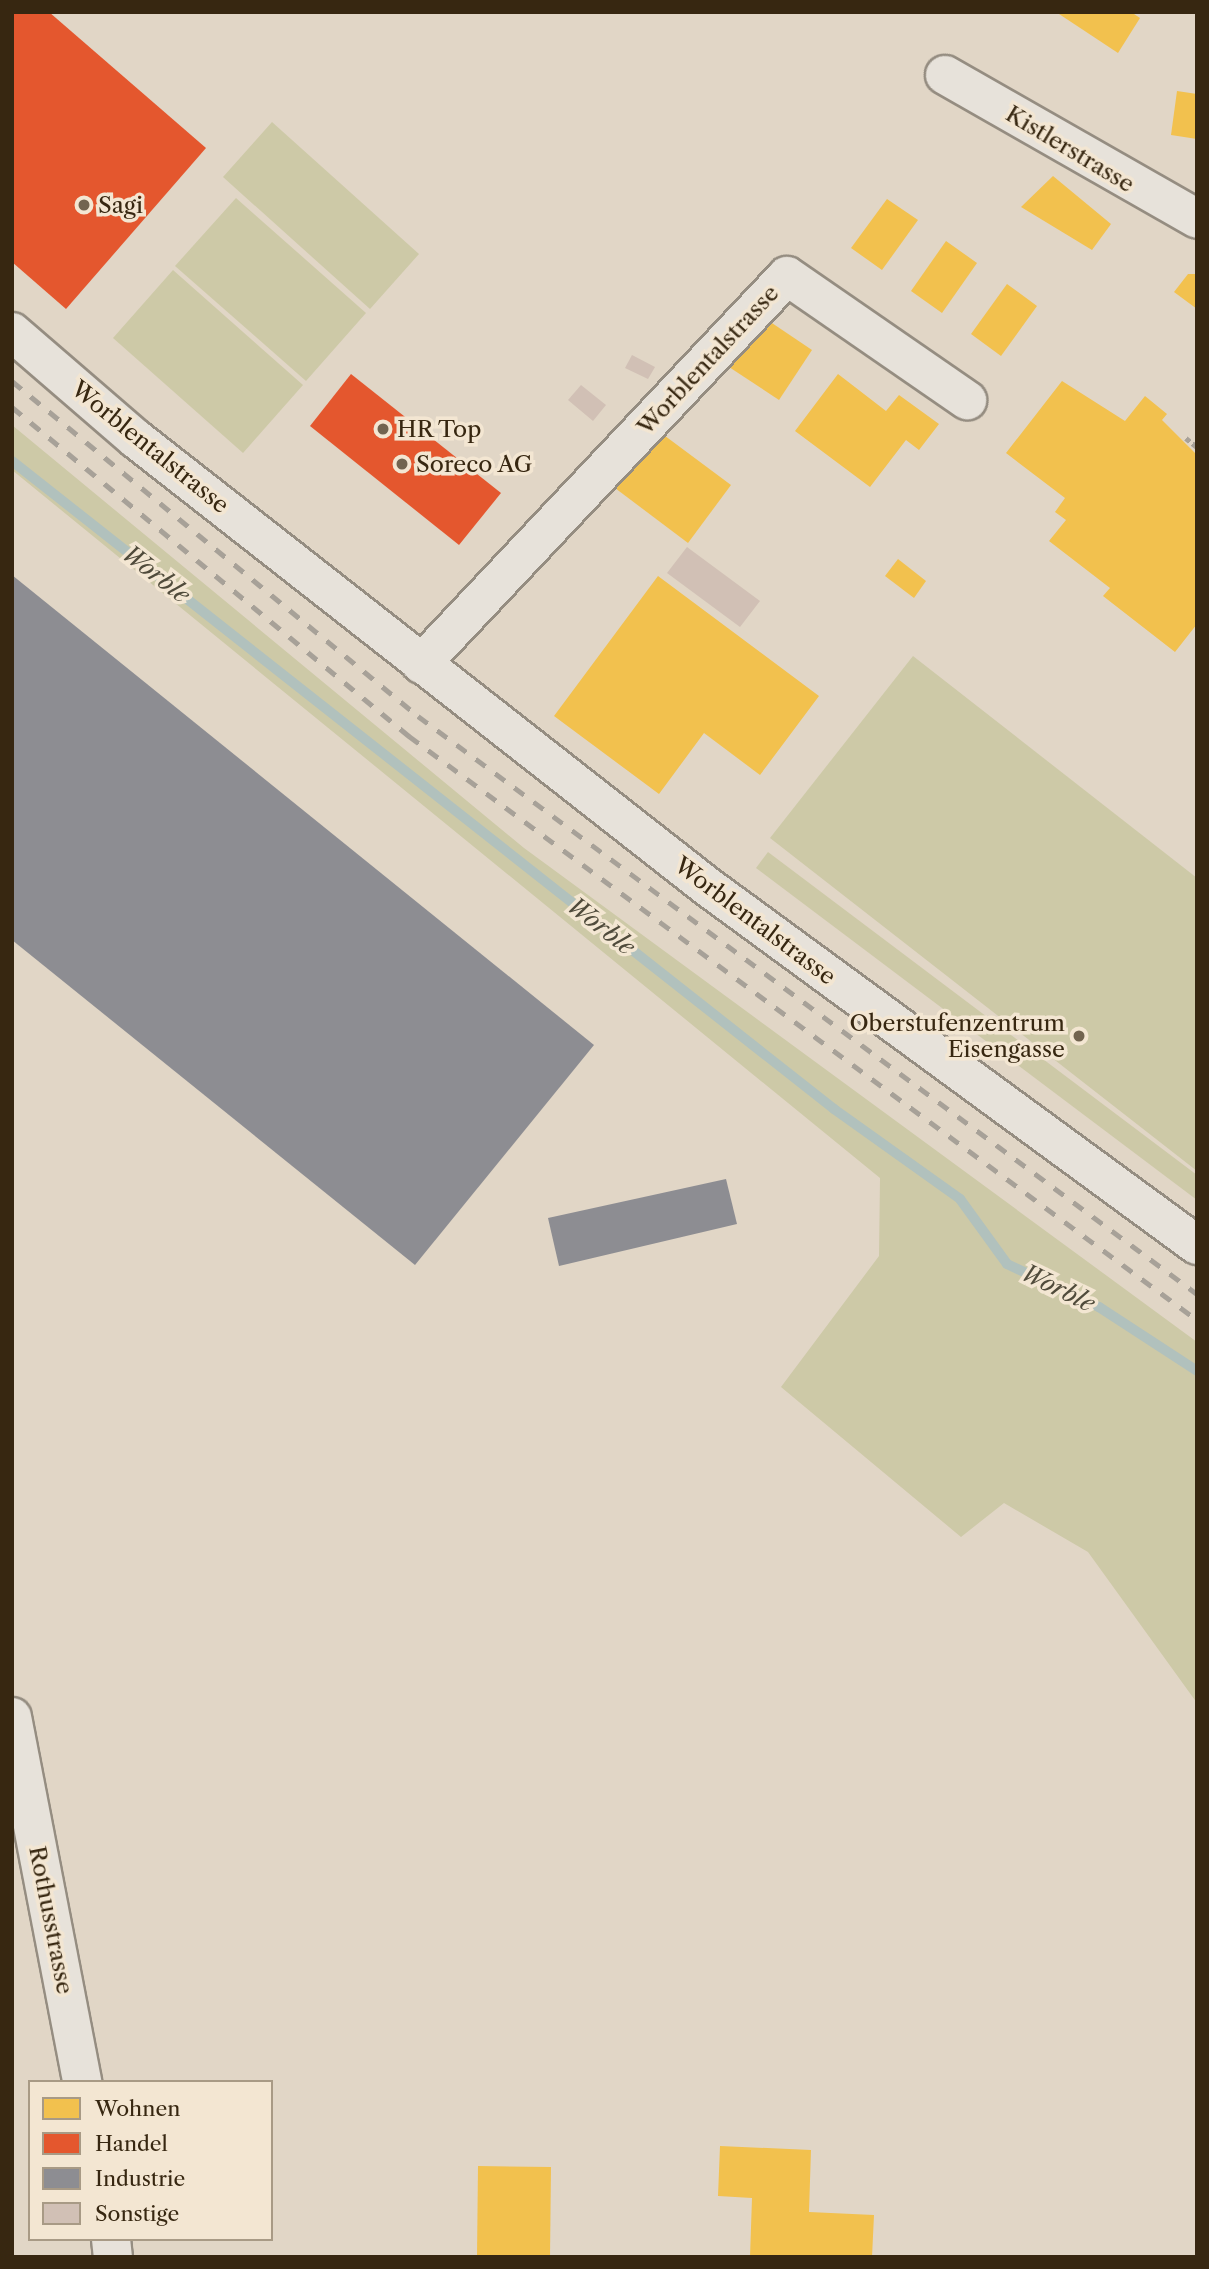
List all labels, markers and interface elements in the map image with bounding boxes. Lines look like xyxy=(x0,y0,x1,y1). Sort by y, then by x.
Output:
street label: Kistlerstrasse xyxy=(1001,100,1139,198)
place label: Sagi xyxy=(98,191,143,219)
marker: Sagi xyxy=(76,197,92,213)
street label: Worblentalstrasse xyxy=(631,279,785,441)
street label: Worblentalstrasse xyxy=(66,375,234,519)
place label: HR Top xyxy=(397,415,483,443)
marker: HR Top xyxy=(375,421,391,437)
place label: Soreco AG xyxy=(416,450,533,478)
marker: Soreco AG xyxy=(394,456,410,472)
water label: Worble xyxy=(116,539,196,609)
street label: Worblentalstrasse xyxy=(669,851,841,991)
water label: Worble xyxy=(561,891,641,961)
place label: Oberstufenzentrum Eisengasse xyxy=(850,1009,1065,1063)
marker: Oberstufenzentrum Eisengasse xyxy=(1071,1028,1087,1044)
water label: Worble xyxy=(1017,1258,1099,1318)
street label: Rothusstrasse xyxy=(23,1844,79,1996)
legend xyxy=(28,2080,273,2241)
text: Wohnen xyxy=(95,2096,180,2121)
text: Handel xyxy=(95,2131,168,2156)
text: Industrie xyxy=(95,2166,185,2191)
text: Sonstige xyxy=(95,2201,179,2226)

